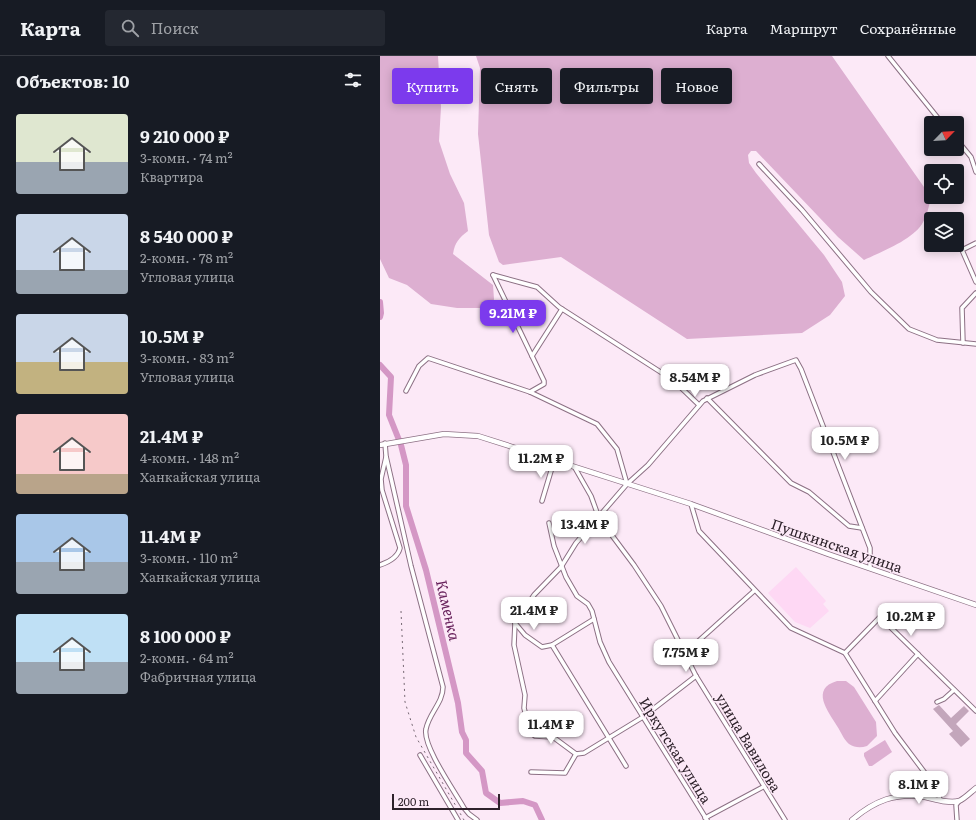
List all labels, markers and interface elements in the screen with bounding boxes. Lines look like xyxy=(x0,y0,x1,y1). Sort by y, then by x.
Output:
search box xyxy=(105,10,385,46)
text: Карта xyxy=(20,14,81,42)
text: Поиск xyxy=(151,16,199,39)
icon: search xyxy=(119,17,141,39)
text: Карта xyxy=(706,18,748,38)
text: Маршрут xyxy=(770,18,838,38)
text: Сохранённые xyxy=(860,18,956,38)
text: Объектов: 10 xyxy=(16,68,129,93)
chip: Купить xyxy=(392,68,473,104)
chip: Снять xyxy=(481,68,552,104)
chip: Фильтры xyxy=(560,68,653,104)
chip: Новое xyxy=(661,68,732,104)
icon: filters xyxy=(342,69,364,91)
north arrow xyxy=(924,116,964,156)
map controls xyxy=(924,116,964,252)
text: 9 210 000 ₽ xyxy=(140,123,229,148)
icon: home xyxy=(48,130,96,178)
text: 3-комн. · 74 m² xyxy=(140,148,233,167)
button: locate xyxy=(924,164,964,204)
text: Квартира xyxy=(140,167,203,186)
button: layers xyxy=(924,212,964,252)
text: 8 540 000 ₽ xyxy=(140,223,233,248)
icon: home xyxy=(48,230,96,278)
text: 2-комн. · 78 m² xyxy=(140,248,233,267)
text: Угловая улица xyxy=(140,267,234,286)
pin: 9.21M ₽ xyxy=(476,300,550,334)
text: 9.21M ₽ xyxy=(489,303,537,322)
text: 10.5M ₽ xyxy=(140,323,204,348)
icon: home xyxy=(48,330,96,378)
text: 3-комн. · 83 m² xyxy=(140,348,234,367)
pin: 8.54M ₽ xyxy=(658,364,732,398)
text: Угловая улица xyxy=(140,367,234,386)
text: 8.54M ₽ xyxy=(670,367,720,386)
text: 21.4M ₽ xyxy=(140,423,203,448)
pin: 10.5M ₽ xyxy=(808,427,882,461)
icon: home xyxy=(48,430,96,478)
text: 10.5M ₽ xyxy=(821,430,869,449)
pin: 11.2M ₽ xyxy=(504,445,578,479)
text: 4-комн. · 148 m² xyxy=(140,448,239,467)
text: 11.2M ₽ xyxy=(518,448,564,467)
text: Ханкайская улица xyxy=(140,467,260,486)
pin: 13.4M ₽ xyxy=(548,511,622,545)
street label: Пушкинская улица xyxy=(769,513,906,577)
text: 13.4M ₽ xyxy=(561,514,609,533)
text: 11.4M ₽ xyxy=(140,523,201,548)
icon: home xyxy=(48,530,96,578)
text: 3-комн. · 110 m² xyxy=(140,548,238,567)
text: Ханкайская улица xyxy=(140,567,260,586)
water label: Каменка xyxy=(431,577,467,643)
pin: 21.4M ₽ xyxy=(497,597,571,631)
text: 21.4M ₽ xyxy=(510,600,558,619)
pin: 10.2M ₽ xyxy=(874,603,948,637)
text: 10.2M ₽ xyxy=(887,606,935,625)
text: 8 100 000 ₽ xyxy=(140,623,231,648)
icon: home xyxy=(48,630,96,678)
pin: 7.75M ₽ xyxy=(649,639,723,673)
text: 7.75M ₽ xyxy=(662,642,710,661)
text: 2-комн. · 64 m² xyxy=(140,648,234,667)
text: Фабричная улица xyxy=(140,667,256,686)
street label: улица Вавилова xyxy=(712,689,787,796)
street label: Иркутская улица xyxy=(635,693,717,807)
pin: 11.4M ₽ xyxy=(514,711,588,745)
text: 11.4M ₽ xyxy=(528,714,574,733)
pin: 8.1M ₽ xyxy=(886,771,952,805)
text: 8.1M ₽ xyxy=(898,774,940,793)
scale bar xyxy=(392,792,500,811)
text: 200 m xyxy=(398,793,429,809)

